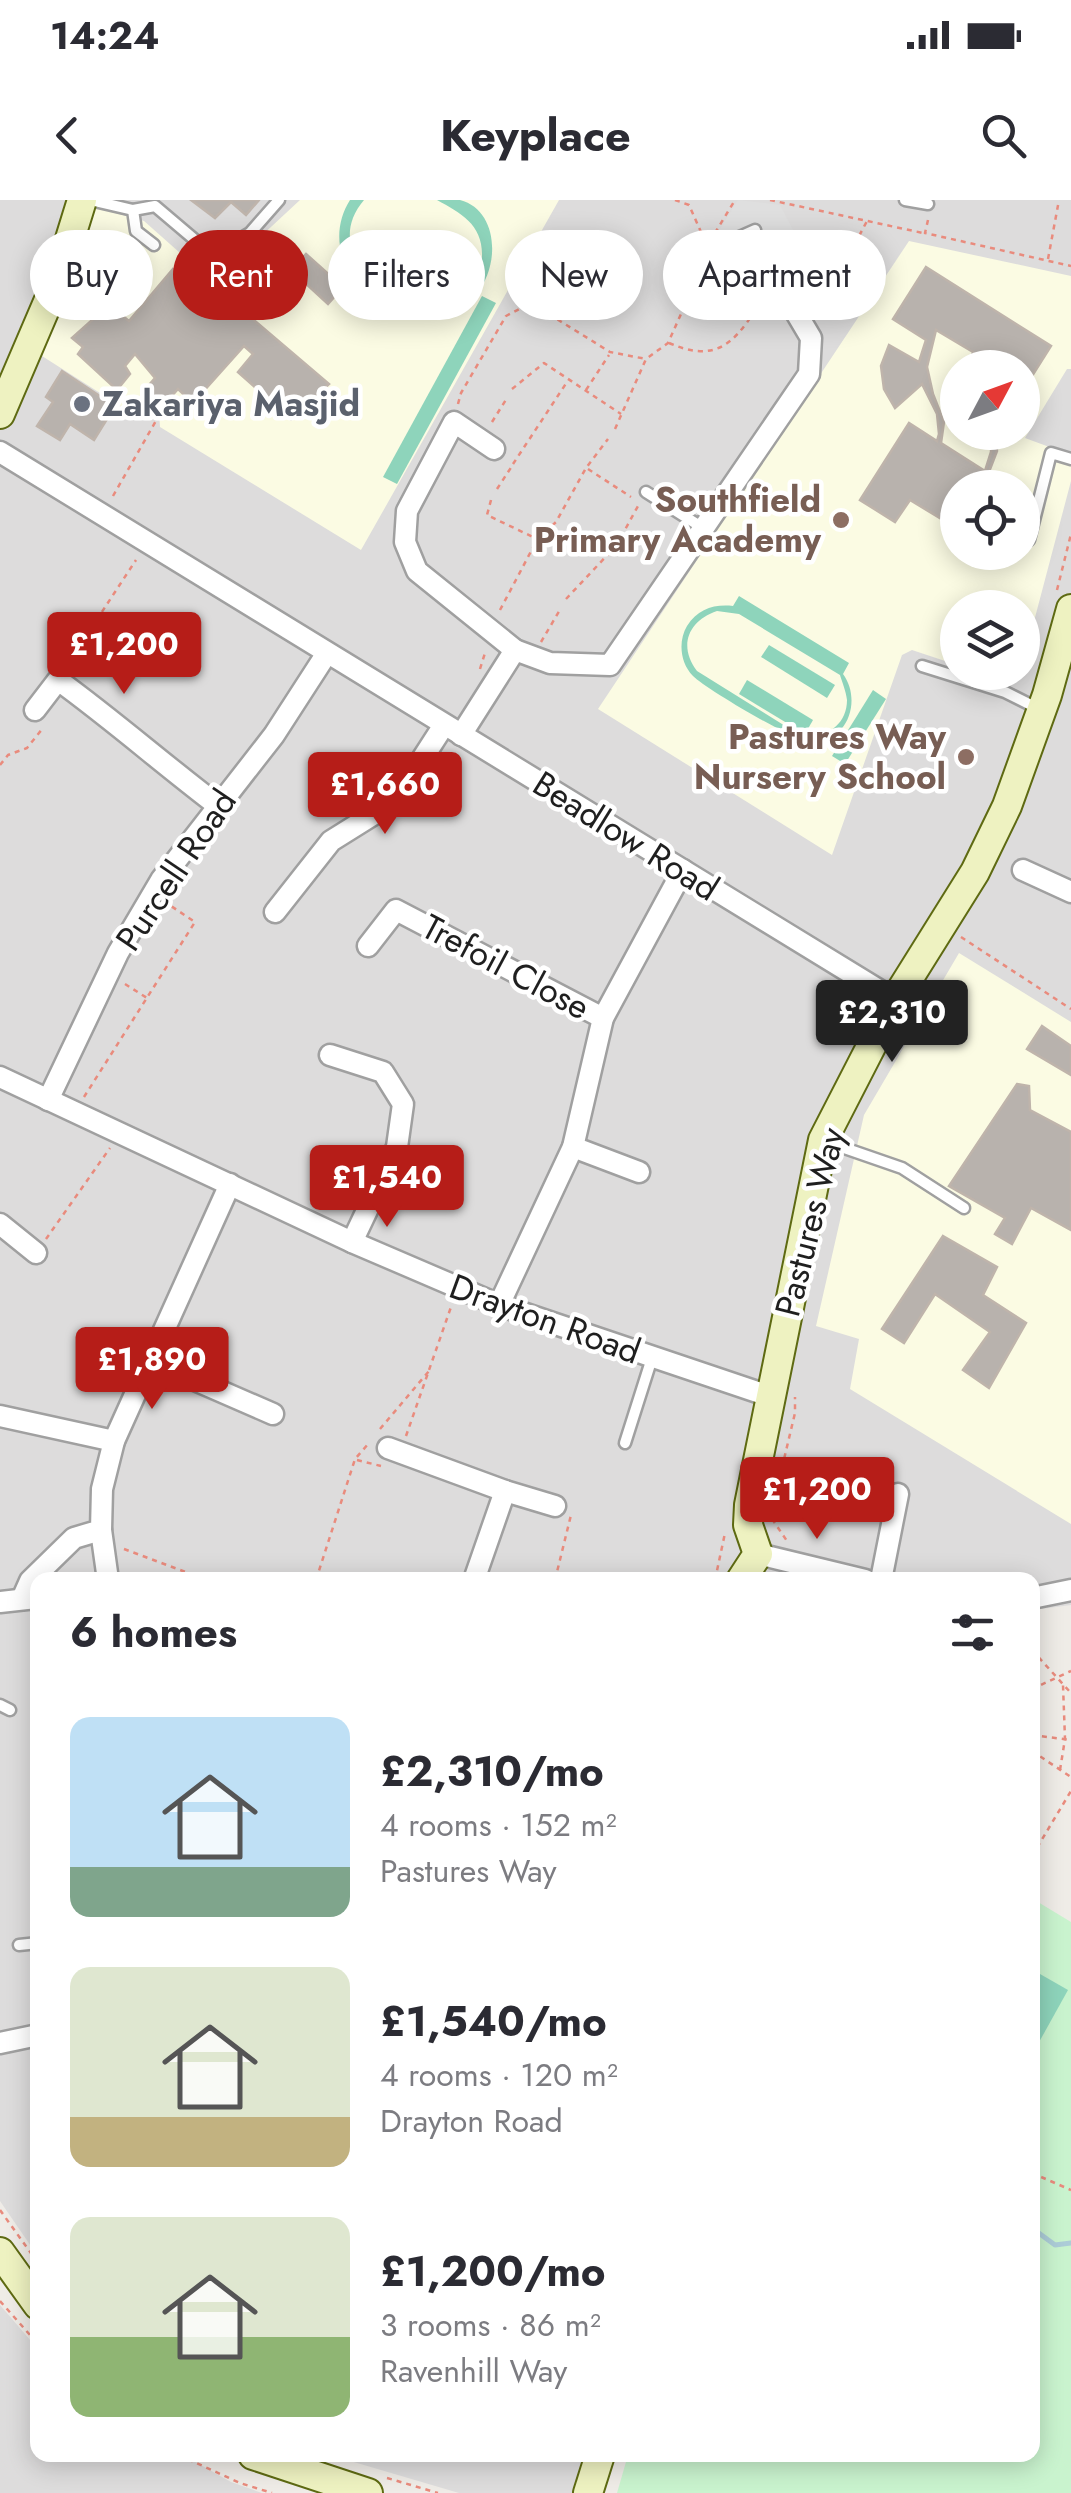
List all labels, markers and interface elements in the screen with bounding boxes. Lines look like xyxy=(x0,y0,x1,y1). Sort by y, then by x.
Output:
text: 14:24 xyxy=(50,8,160,63)
text: Keyplace xyxy=(440,103,631,168)
icon: back xyxy=(40,108,95,163)
icon: search xyxy=(976,108,1031,163)
chip: Buy xyxy=(30,230,153,320)
chip: Rent xyxy=(173,230,308,320)
chip: Filters xyxy=(328,230,485,320)
chip: New xyxy=(505,230,643,320)
chip: Apartment xyxy=(663,230,886,320)
north arrow xyxy=(940,350,1040,450)
map controls xyxy=(940,350,1040,690)
place label: Zakariya Masjid xyxy=(102,379,360,429)
marker: Zakariya Masjid xyxy=(71,393,93,415)
button: locate xyxy=(940,470,1040,570)
place label: Southfield Primary Academy xyxy=(534,475,822,565)
marker: Southfield Primary Academy xyxy=(830,509,852,531)
button: layers xyxy=(940,590,1040,690)
pin: £1,200 xyxy=(43,612,205,697)
text: £1,200 xyxy=(69,621,179,667)
place label: Pastures Way Nursery School xyxy=(694,712,947,802)
marker: Pastures Way Nursery School xyxy=(955,746,977,768)
pin: £1,660 xyxy=(304,752,466,837)
street label: Beadlow Road xyxy=(523,759,729,913)
text: £1,660 xyxy=(330,761,440,807)
street label: Purcell Road xyxy=(103,779,249,961)
street label: Trefoil Close xyxy=(413,902,599,1032)
pin: £2,310 xyxy=(811,980,973,1065)
text: £2,310 xyxy=(838,989,946,1035)
street label: Pastures Way xyxy=(762,1122,858,1322)
pin: £1,540 xyxy=(306,1145,468,1230)
text: £1,540 xyxy=(332,1154,442,1200)
street label: Drayton Road xyxy=(443,1261,647,1377)
pin: £1,890 xyxy=(71,1327,233,1412)
text: £1,890 xyxy=(98,1336,206,1382)
pin: £1,200 xyxy=(736,1457,898,1542)
text: £1,200 xyxy=(762,1466,872,1512)
text: 6 homes xyxy=(70,1602,237,1663)
icon: filters xyxy=(945,1605,1000,1660)
text: £2,310/mo xyxy=(380,1741,604,1802)
icon: home xyxy=(150,1757,270,1877)
text: 4 rooms · 152 m² xyxy=(380,1802,617,1848)
text: Pastures Way xyxy=(380,1848,557,1894)
text: £1,540/mo xyxy=(380,1991,607,2052)
icon: home xyxy=(150,2007,270,2127)
text: 4 rooms · 120 m² xyxy=(380,2052,618,2098)
text: Drayton Road xyxy=(380,2098,563,2144)
text: £1,200/mo xyxy=(380,2241,606,2302)
icon: home xyxy=(150,2257,270,2377)
text: 3 rooms · 86 m² xyxy=(380,2302,601,2348)
text: Ravenhill Way xyxy=(380,2348,567,2394)

